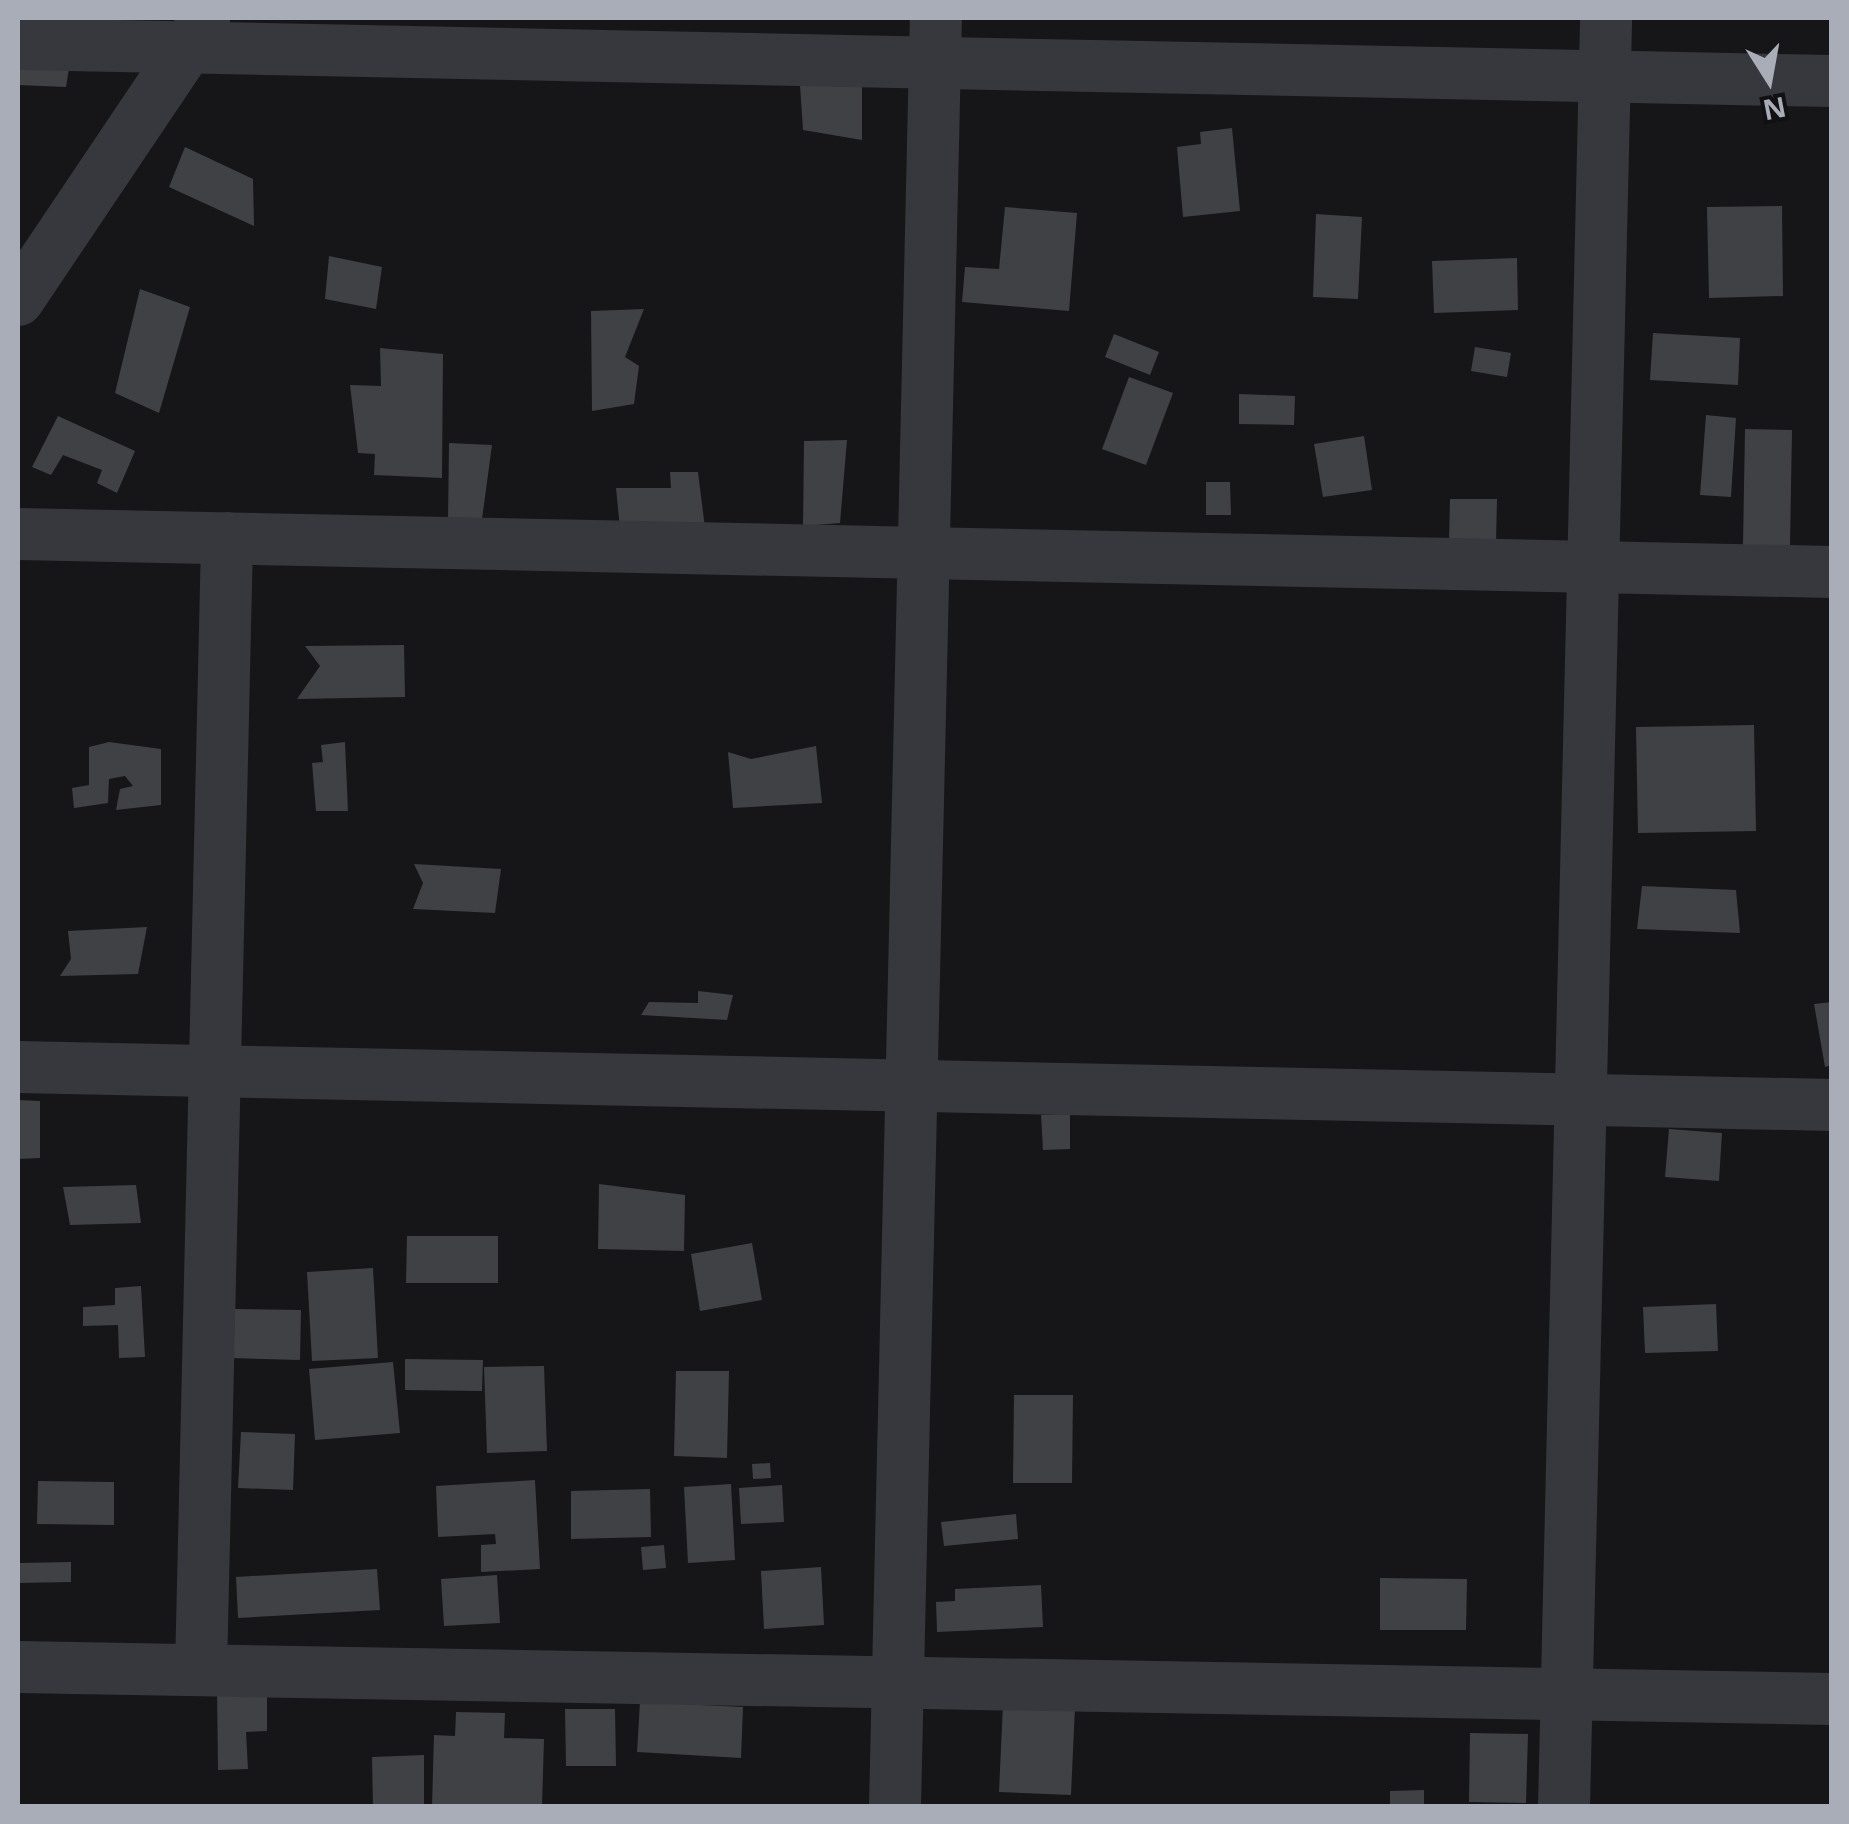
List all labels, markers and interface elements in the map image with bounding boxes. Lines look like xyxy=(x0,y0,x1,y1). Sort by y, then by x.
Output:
north arrow xyxy=(1719,30,1819,130)
text: N xyxy=(1760,89,1790,130)

